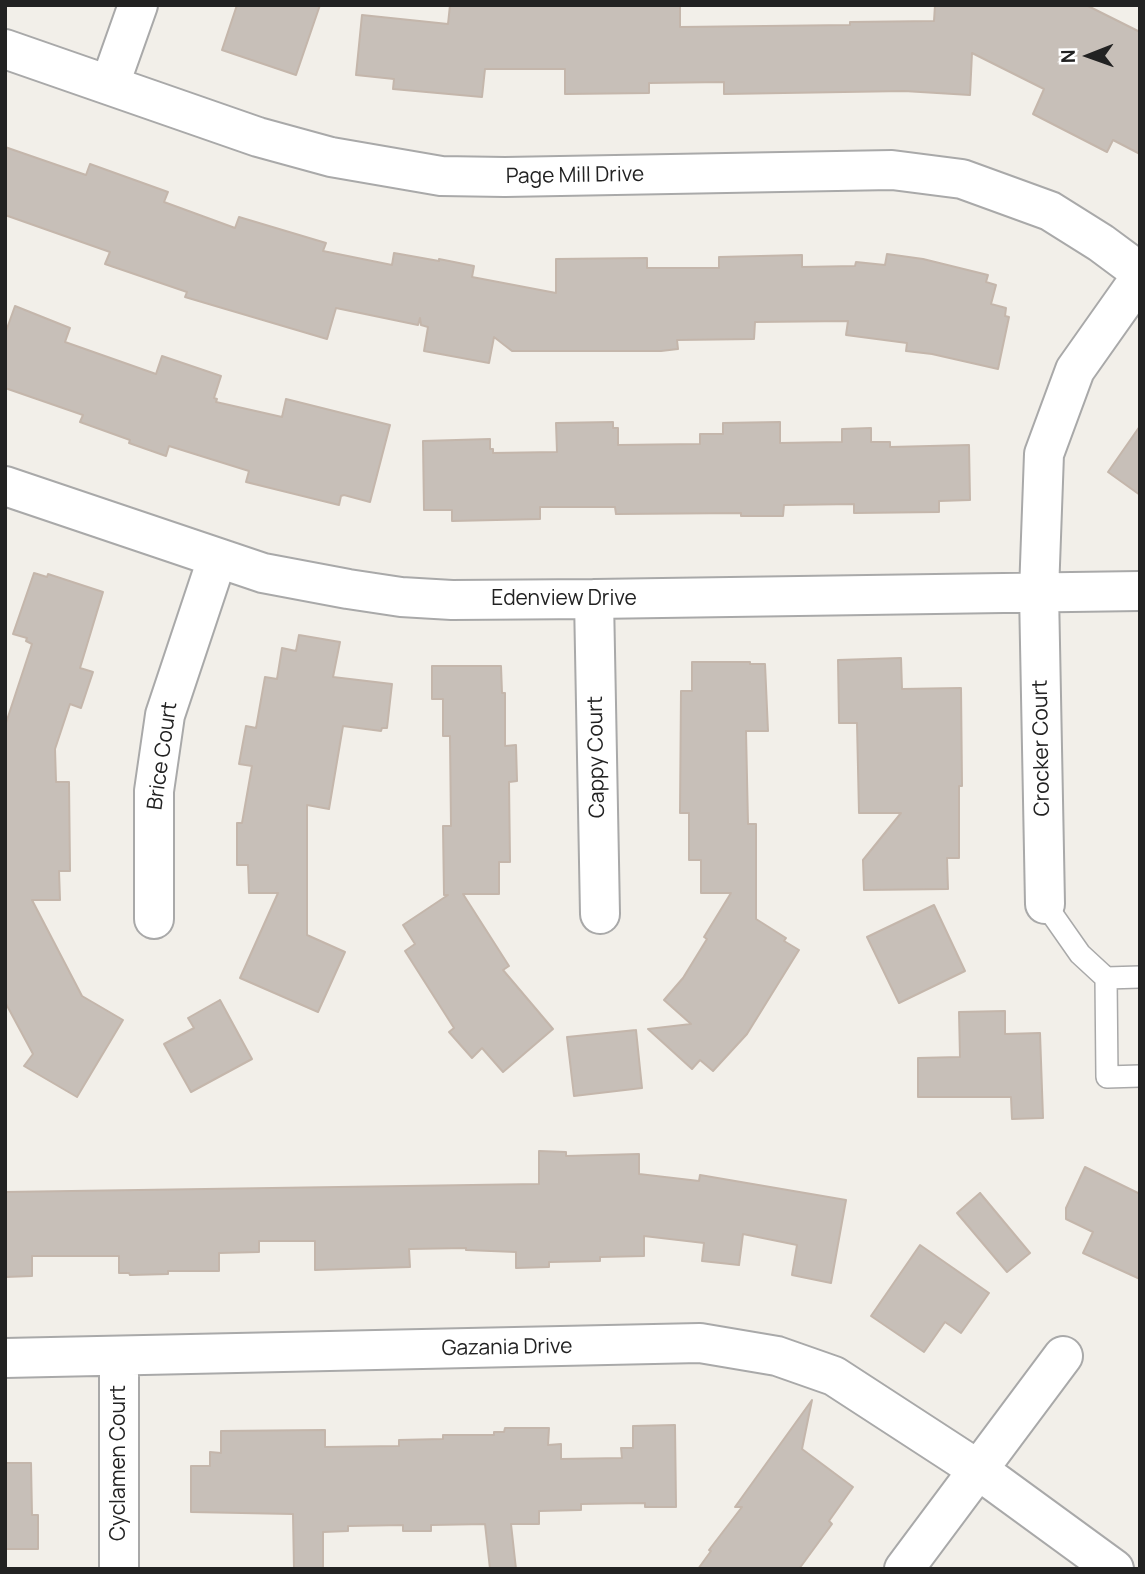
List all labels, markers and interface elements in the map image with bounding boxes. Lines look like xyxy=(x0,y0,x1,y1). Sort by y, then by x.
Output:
north arrow xyxy=(1054,21,1124,91)
text: N xyxy=(1055,49,1081,63)
street label: Page Mill Drive xyxy=(506,162,644,190)
street label: Edenview Drive xyxy=(491,586,637,612)
street label: Crocker Court xyxy=(1028,679,1056,817)
street label: Cappy Court xyxy=(583,696,611,818)
street label: Brice Court xyxy=(143,700,183,812)
street label: Gazania Drive xyxy=(441,1334,573,1362)
street label: Cyclamen Court xyxy=(106,1385,132,1541)

